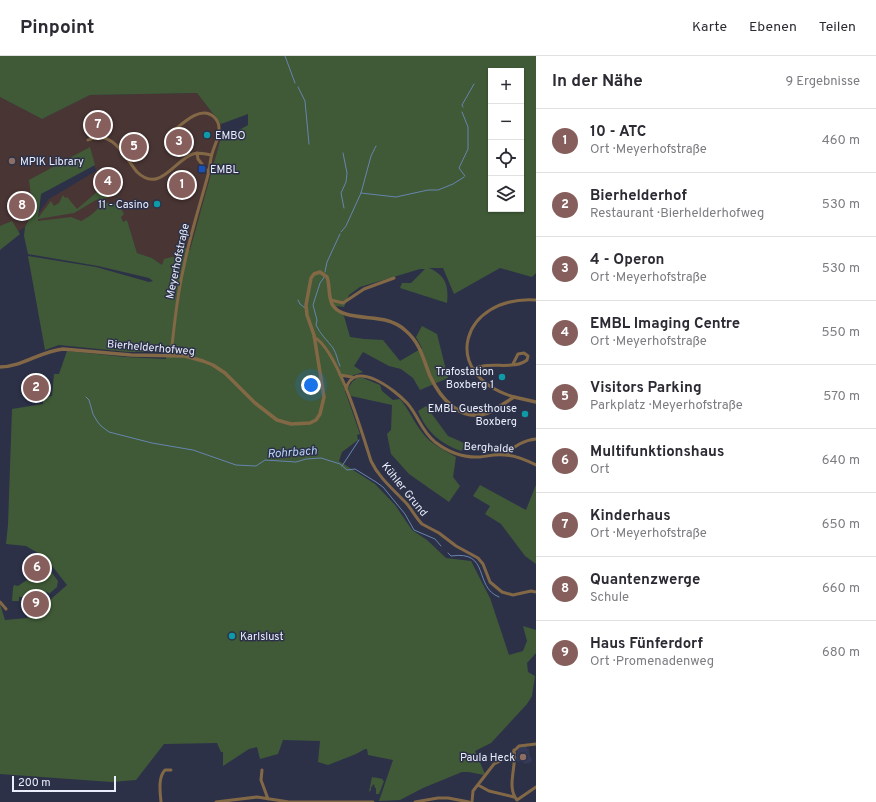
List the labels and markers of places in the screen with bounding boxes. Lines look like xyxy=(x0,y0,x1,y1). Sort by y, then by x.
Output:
pin: 7 xyxy=(85,110,111,140)
pin: 3 xyxy=(166,127,192,157)
place label: EMBO xyxy=(215,129,246,143)
marker: EMBO xyxy=(202,130,212,140)
pin: 5 xyxy=(121,132,147,162)
place label: MPIK Library xyxy=(20,155,84,169)
marker: MPIK Library xyxy=(7,156,17,166)
place label: EMBL xyxy=(210,163,239,177)
marker: EMBL xyxy=(197,164,207,174)
pin: 4 xyxy=(95,167,121,197)
pin: 1 xyxy=(169,170,195,200)
pin: 8 xyxy=(9,191,35,221)
place label: 11 - Casino xyxy=(98,198,149,212)
marker: 11 - Casino xyxy=(152,199,162,209)
place label: Trafostation Boxberg 1 xyxy=(436,365,494,392)
marker: Trafostation Boxberg 1 xyxy=(497,372,507,382)
pin: 2 xyxy=(23,373,49,403)
place label: EMBL Guesthouse Boxberg xyxy=(428,402,517,429)
marker: EMBL Guesthouse Boxberg xyxy=(520,409,530,419)
pin: 6 xyxy=(24,553,50,583)
pin: 9 xyxy=(23,589,49,619)
place label: Karlslust xyxy=(240,630,284,644)
marker: Karlslust xyxy=(227,631,237,641)
place label: Paula Heck xyxy=(460,751,515,765)
marker: Paula Heck xyxy=(518,752,528,762)

